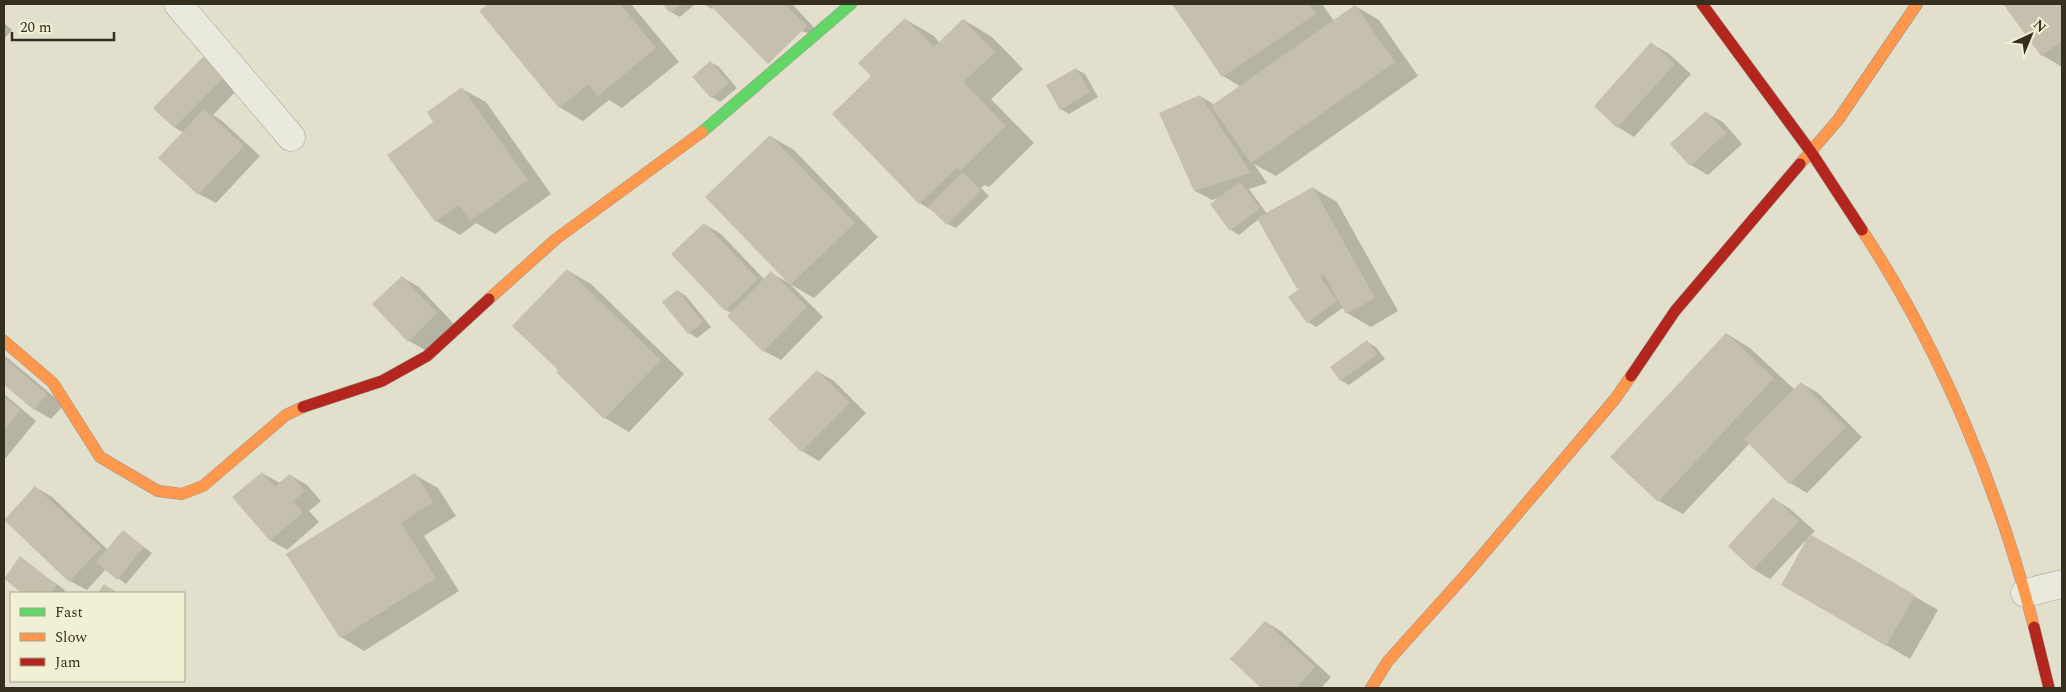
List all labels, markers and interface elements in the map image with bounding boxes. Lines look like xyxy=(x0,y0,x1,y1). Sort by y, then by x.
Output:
scale bar xyxy=(12,10,115,42)
north arrow xyxy=(2006,10,2056,60)
text: N xyxy=(2028,14,2051,38)
text: 20 m xyxy=(20,16,52,39)
legend xyxy=(10,592,185,682)
text: Fast xyxy=(55,601,83,624)
text: Slow xyxy=(55,626,87,649)
text: Jam xyxy=(55,651,81,674)

